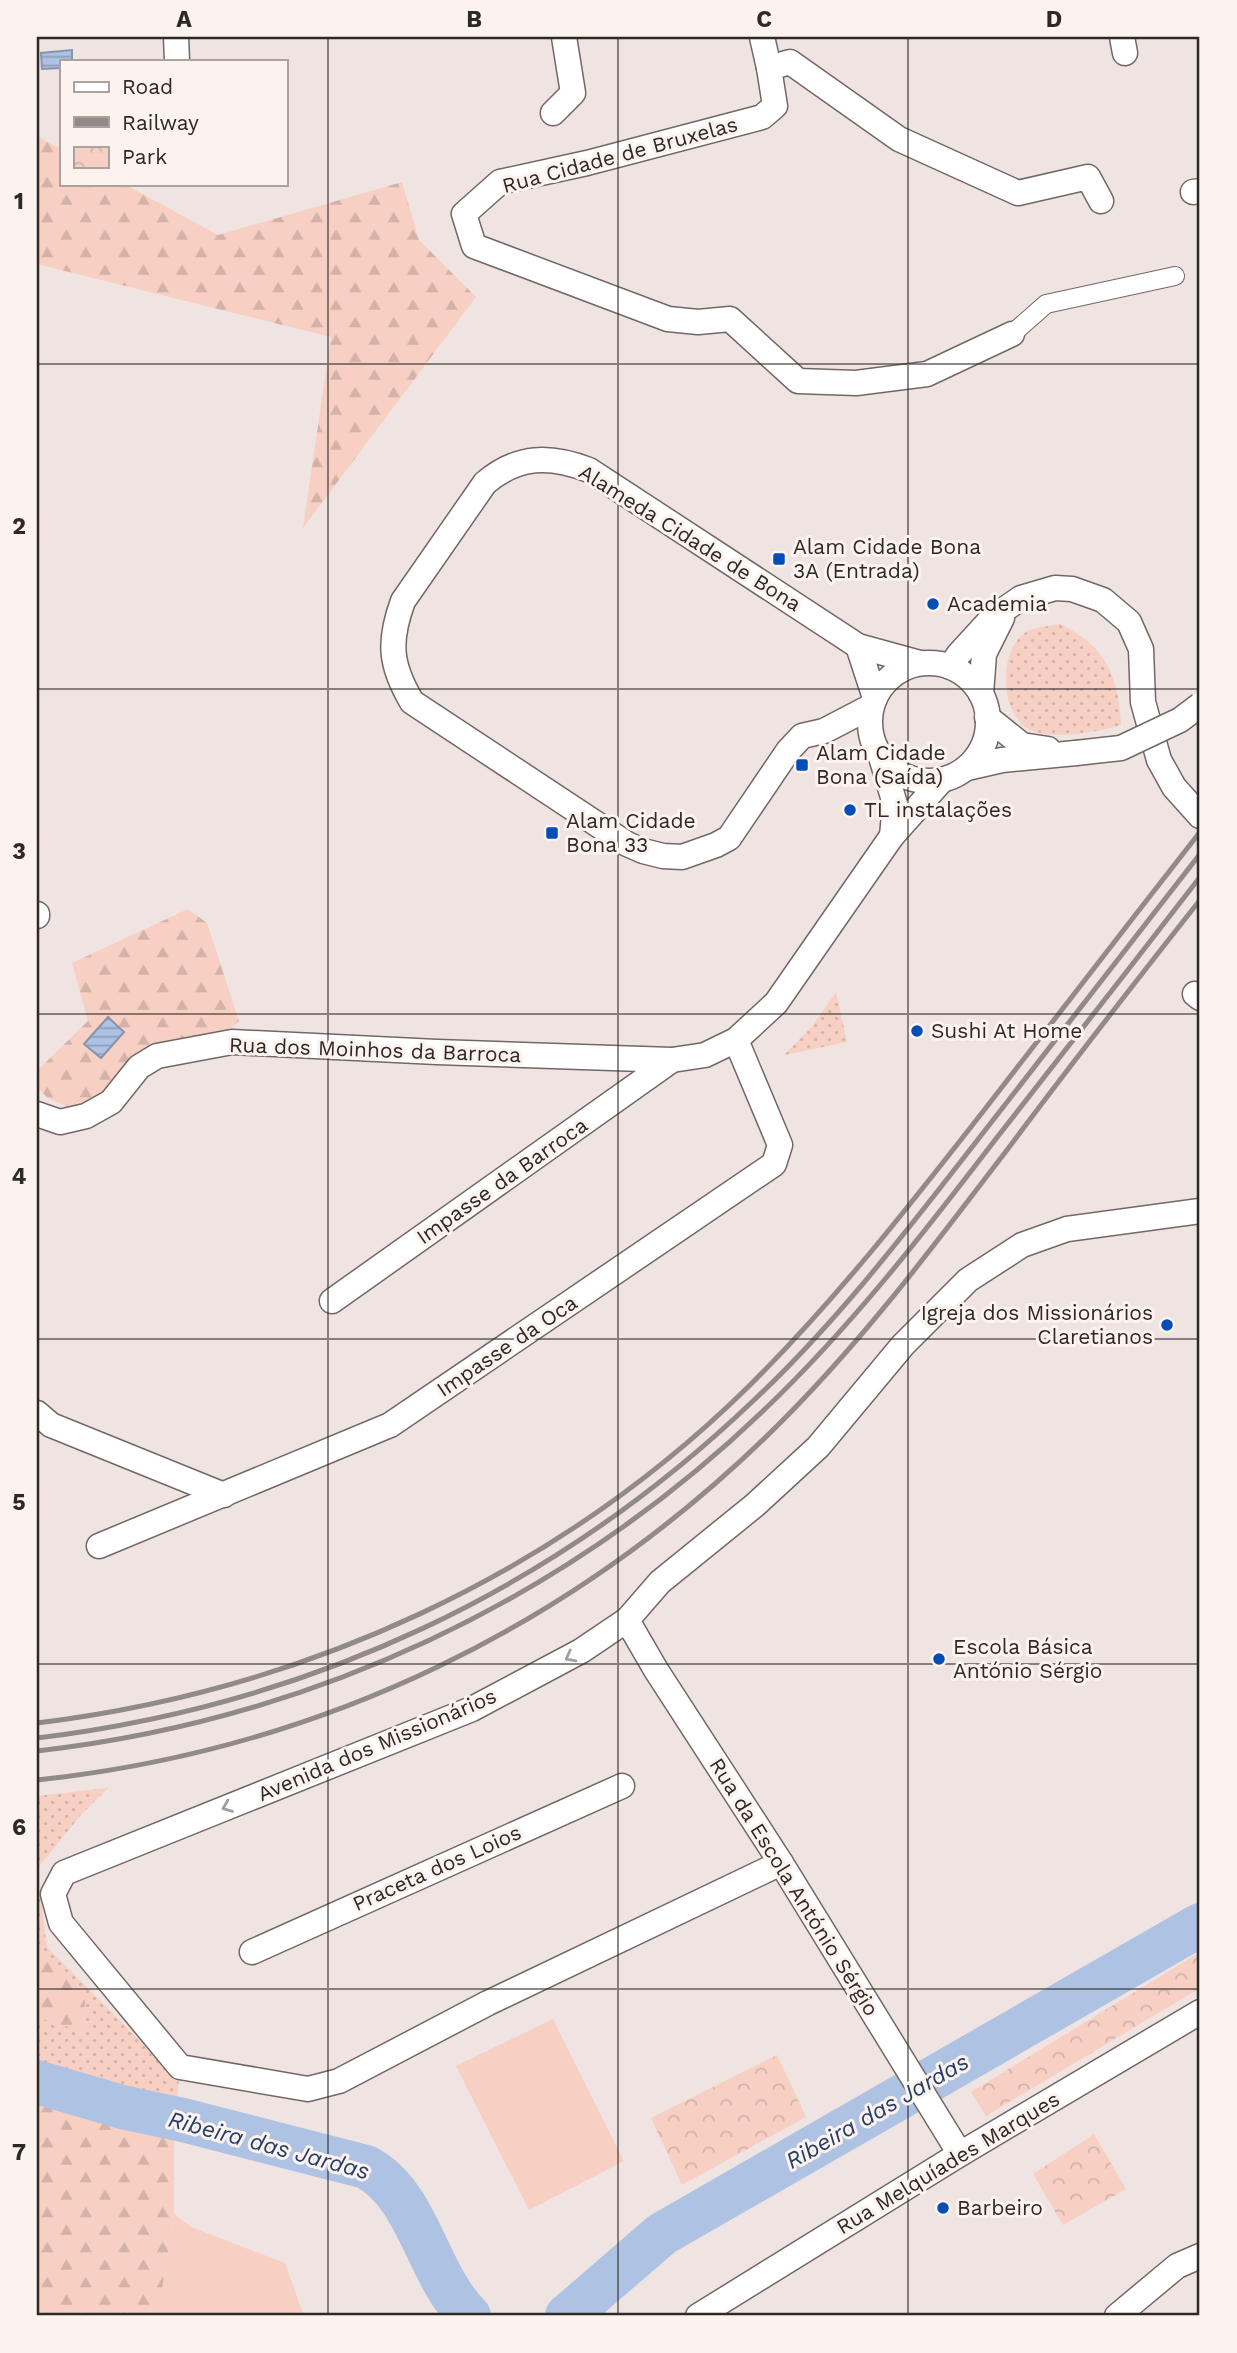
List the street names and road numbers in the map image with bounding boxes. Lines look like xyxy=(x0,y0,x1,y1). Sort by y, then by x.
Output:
street label: Rua Cidade de Bruxelas xyxy=(499,111,740,198)
street label: Alameda Cidade de Bona xyxy=(575,459,806,616)
street label: Rua dos Moinhos da Barroca xyxy=(228,1032,522,1067)
street label: Impasse da Barroca xyxy=(411,1112,592,1249)
street label: Impasse da Oca xyxy=(432,1289,582,1402)
street label: Avenida dos Missionários xyxy=(254,1683,500,1806)
street label: Rua da Escola António Sérgio xyxy=(704,1753,884,2020)
street label: Praceta dos Loios xyxy=(349,1819,525,1916)
street label: Rua Melquíades Marques xyxy=(832,2086,1064,2239)

